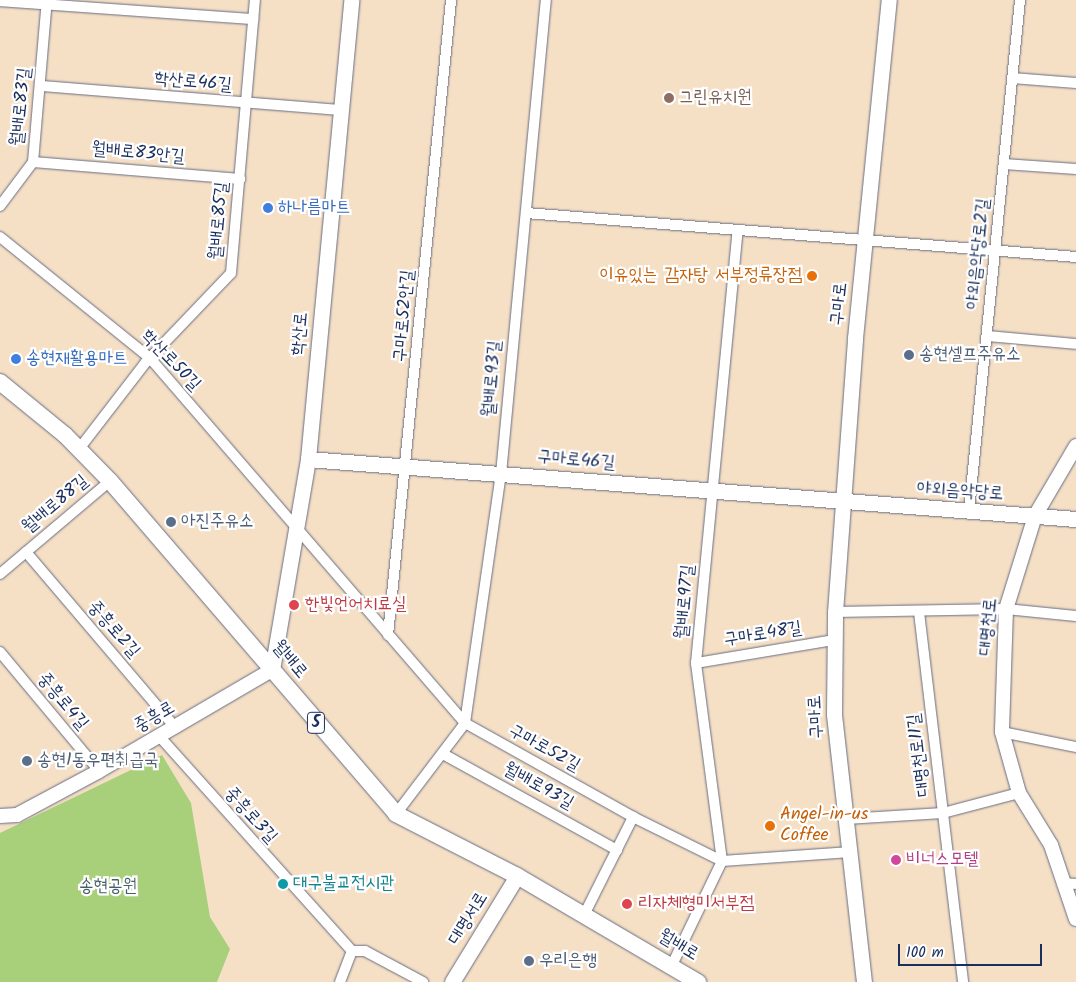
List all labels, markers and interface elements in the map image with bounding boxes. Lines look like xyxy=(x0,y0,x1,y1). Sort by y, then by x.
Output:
street label: 월배로83길 xyxy=(7,67,37,147)
street label: 학산로46길 xyxy=(153,69,233,97)
place label: 그린유치원 xyxy=(679,87,751,109)
marker: 그린유치원 xyxy=(663,92,675,104)
street label: 월배로83안길 xyxy=(90,139,186,169)
street label: 월배로85길 xyxy=(206,181,234,261)
place label: 하나름마트 xyxy=(278,197,350,219)
street label: 야외음악당로2길 xyxy=(962,197,996,311)
marker: 하나름마트 xyxy=(262,202,274,214)
place label: 이유있는 감자탕 서부정류장점 xyxy=(599,265,802,287)
street label: 구마로52안길 xyxy=(390,269,420,363)
marker: 이유있는 감자탕 서부정류장점 xyxy=(806,270,818,282)
street label: 구마로 xyxy=(827,281,853,327)
street label: 학산로 xyxy=(288,311,314,357)
street label: 학산로50길 xyxy=(136,326,204,396)
street label: 월배로93길 xyxy=(479,340,507,418)
place label: 송현셀프주유소 xyxy=(919,344,1020,366)
place label: 송현재활용마트 xyxy=(26,348,127,370)
marker: 송현셀프주유소 xyxy=(903,349,915,361)
marker: 송현재활용마트 xyxy=(10,353,22,365)
street label: 구마로46길 xyxy=(536,447,616,475)
street label: 월배로88길 xyxy=(19,471,93,539)
street label: 야외음악당로 xyxy=(916,478,1004,506)
place label: 아진주유소 xyxy=(181,511,253,533)
marker: 아진주유소 xyxy=(165,516,177,528)
street label: 월배로97길 xyxy=(672,564,700,640)
place label: 한빛언어치료실 xyxy=(305,594,406,616)
street label: 중흥로2길 xyxy=(82,597,144,663)
street label: 대명천로 xyxy=(975,597,1003,657)
marker: 한빛언어치료실 xyxy=(287,598,301,612)
street label: 구마로48길 xyxy=(722,618,804,652)
street label: 월배로 xyxy=(267,636,311,684)
street label: 중흥로4길 xyxy=(32,669,92,735)
street label: 구마로 xyxy=(805,695,829,739)
street label: 중흥로 xyxy=(131,698,179,738)
road number: 5 xyxy=(306,710,326,736)
street label: 대명천로11길 xyxy=(904,712,936,798)
street label: 구마로52길 xyxy=(505,721,583,777)
place label: 송현1동우편취급국 xyxy=(37,750,159,772)
marker: 송현1동우편취급국 xyxy=(21,755,33,767)
street label: 월배로93길 xyxy=(499,759,577,815)
street label: 중흥로3길 xyxy=(219,783,281,849)
place label: Angel-in-us Coffee xyxy=(780,805,868,848)
marker: Angel-in-us Coffee xyxy=(764,820,776,832)
place label: 비너스모텔 xyxy=(906,849,978,871)
marker: 비너스모텔 xyxy=(890,854,902,866)
place label: 대구불교전시관 xyxy=(293,873,394,895)
park label: 송현공원 xyxy=(79,876,137,898)
marker: 대구불교전시관 xyxy=(277,878,289,890)
street label: 대명서로 xyxy=(444,889,494,949)
place label: 리자체형미서부점 xyxy=(638,893,754,915)
marker: 리자체형미서부점 xyxy=(620,897,634,911)
street label: 월배로 xyxy=(654,926,702,966)
scale bar xyxy=(901,934,1045,966)
text: 100 m xyxy=(906,941,944,965)
place label: 우리은행 xyxy=(539,950,597,972)
marker: 우리은행 xyxy=(523,955,535,967)

